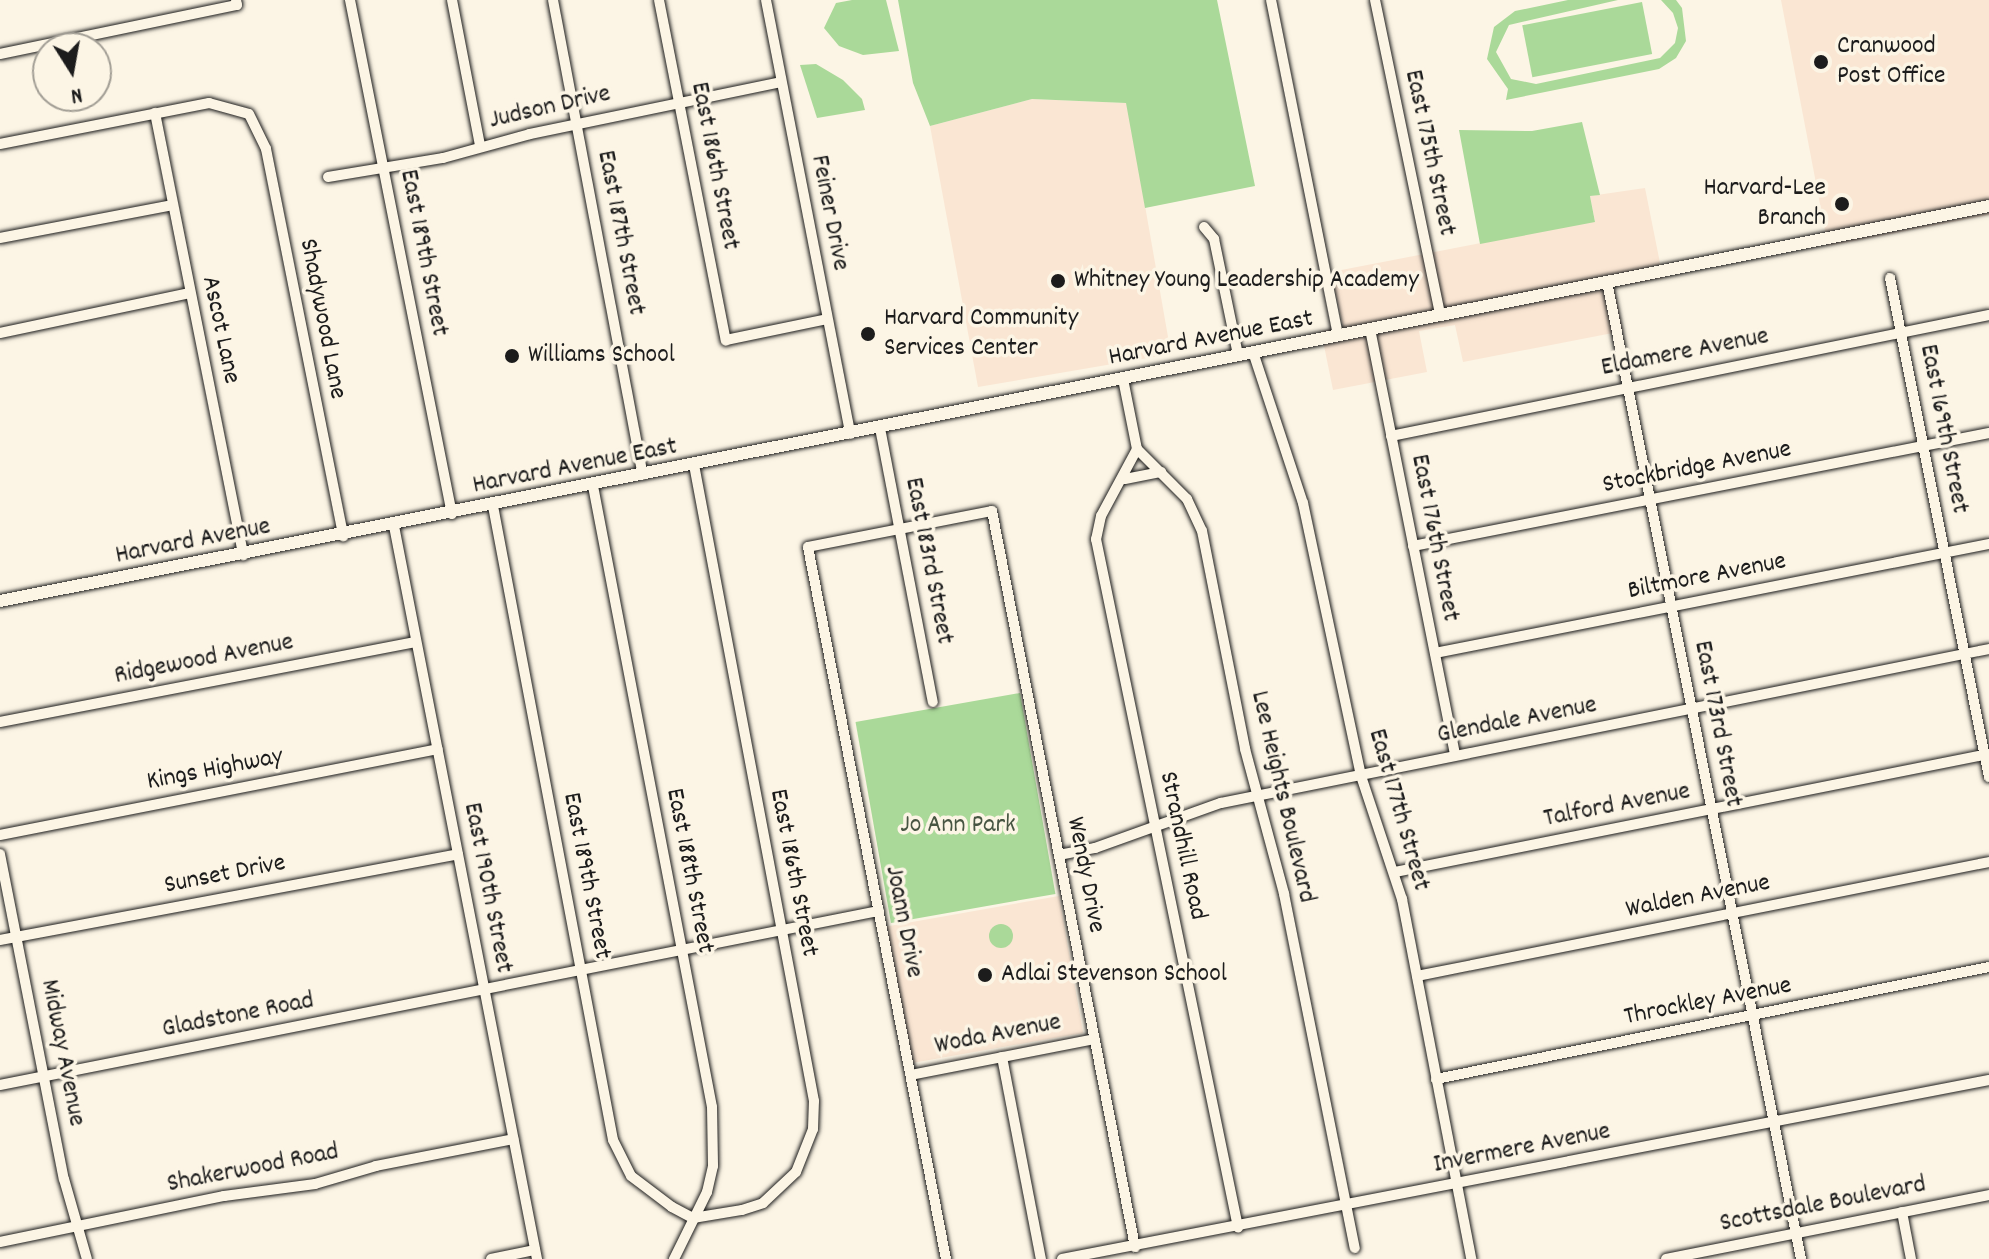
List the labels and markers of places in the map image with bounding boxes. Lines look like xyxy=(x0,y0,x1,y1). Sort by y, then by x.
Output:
place label: Cranwood Post Office xyxy=(1837,31,1945,92)
marker: Cranwood Post Office xyxy=(1812,53,1830,71)
place label: Harvard-Lee Branch xyxy=(1704,173,1826,234)
marker: Harvard-Lee Branch xyxy=(1833,195,1851,213)
place label: Whitney Young Leadership Academy xyxy=(1074,265,1419,297)
marker: Whitney Young Leadership Academy xyxy=(1049,272,1067,290)
place label: Harvard Community Services Center xyxy=(884,303,1078,364)
marker: Harvard Community Services Center xyxy=(859,325,877,343)
place label: Williams School xyxy=(528,340,675,372)
marker: Williams School xyxy=(503,347,521,365)
place label: Adlai Stevenson School xyxy=(1001,959,1227,991)
marker: Adlai Stevenson School xyxy=(976,966,994,984)

